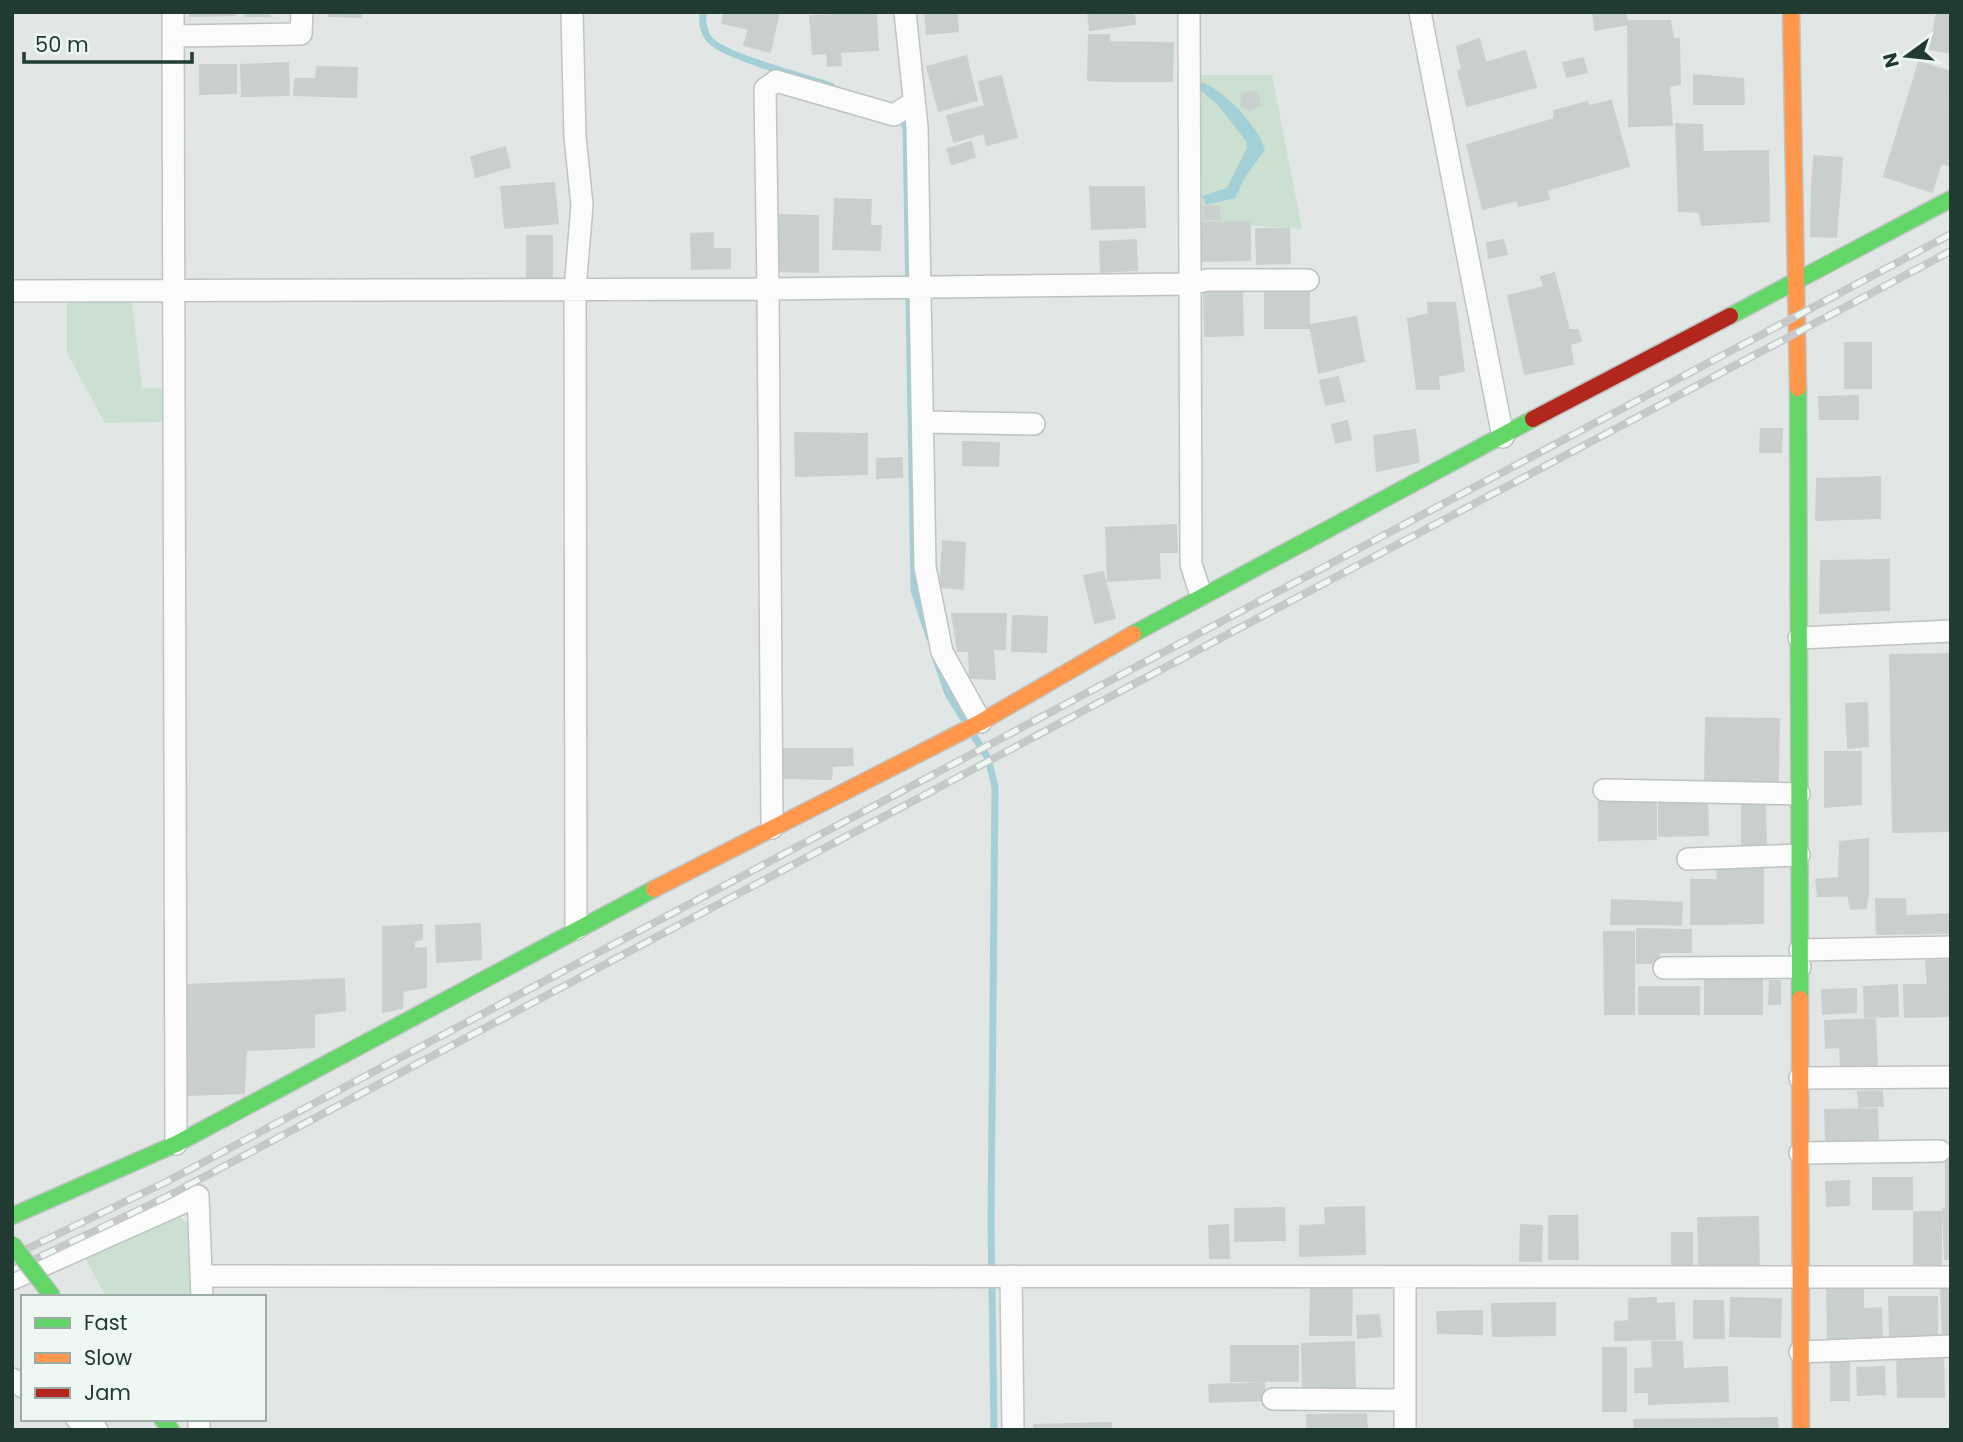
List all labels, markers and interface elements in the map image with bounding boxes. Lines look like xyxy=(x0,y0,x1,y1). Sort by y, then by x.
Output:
scale bar xyxy=(24,21,192,65)
north arrow xyxy=(1872,21,1942,91)
text: 50 m xyxy=(35,30,89,59)
text: N xyxy=(1876,50,1906,71)
legend xyxy=(21,1295,266,1421)
text: Fast xyxy=(84,1308,127,1337)
text: Slow xyxy=(84,1343,132,1372)
text: Jam xyxy=(84,1378,131,1407)

